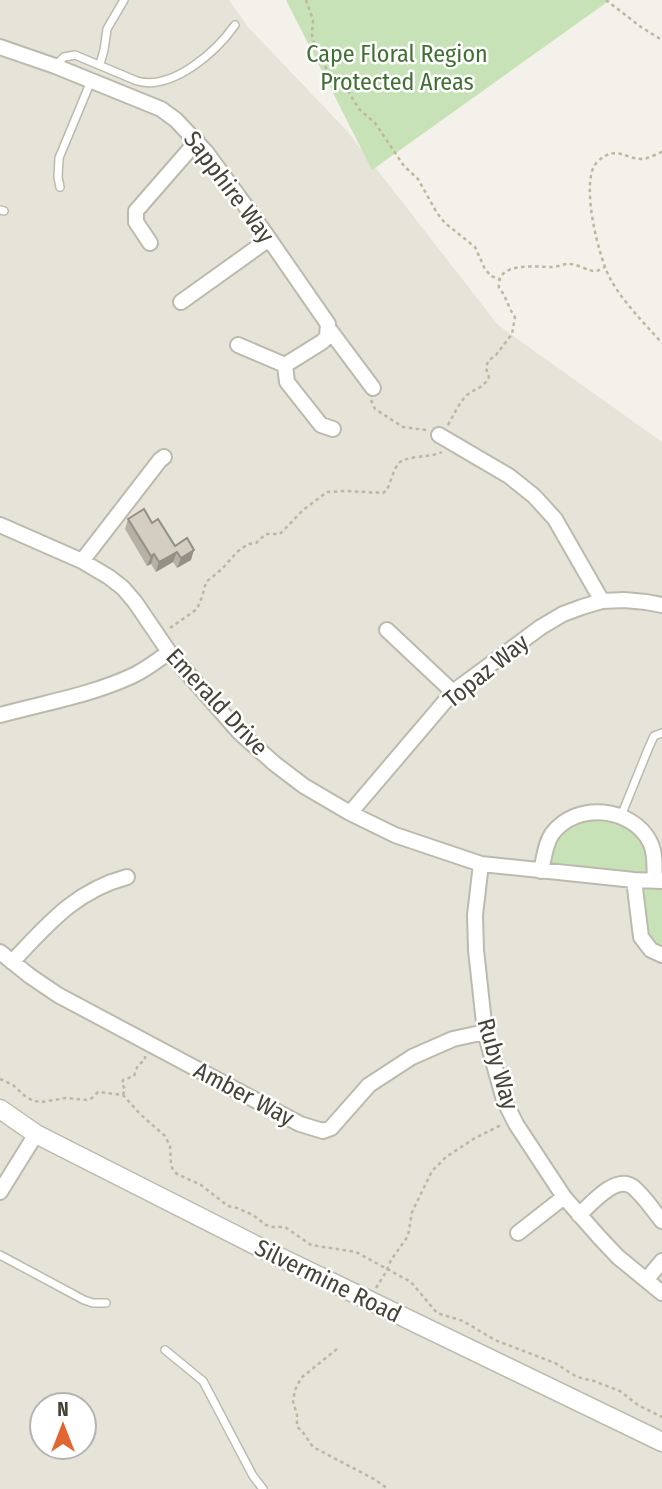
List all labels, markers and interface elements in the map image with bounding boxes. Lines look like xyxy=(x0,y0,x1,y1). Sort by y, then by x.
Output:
park label: Cape Floral Region Protected Areas xyxy=(306,40,488,96)
street label: Sapphire Way xyxy=(178,126,280,249)
street label: Topaz Way xyxy=(438,628,534,714)
street label: Emerald Drive xyxy=(160,643,274,761)
street label: Ruby Way xyxy=(472,1015,524,1113)
street label: Amber Way xyxy=(189,1056,299,1132)
street label: Silvermine Road xyxy=(250,1234,406,1328)
north arrow xyxy=(28,1391,98,1461)
text: N xyxy=(57,1398,69,1421)

